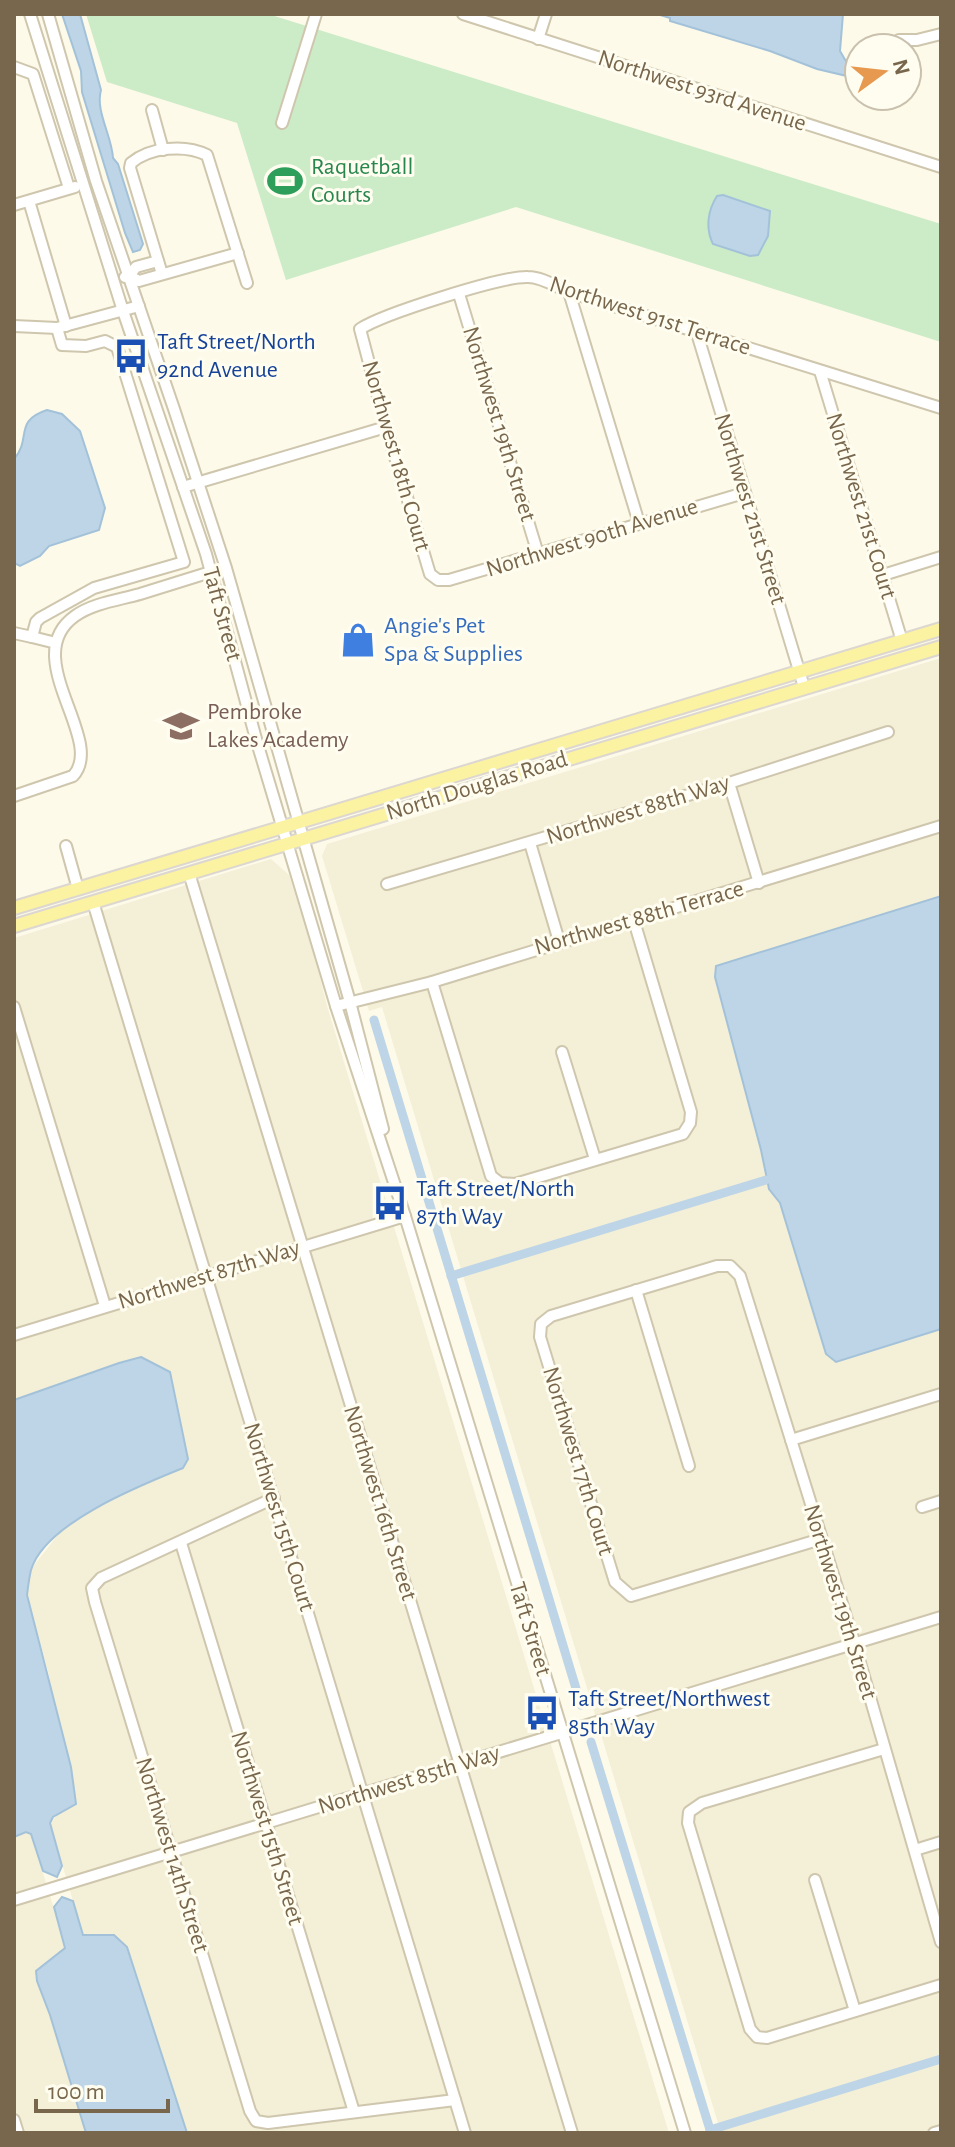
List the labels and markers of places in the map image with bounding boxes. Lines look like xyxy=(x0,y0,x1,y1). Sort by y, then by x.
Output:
place label: Raquetball Courts xyxy=(311,155,413,207)
sports icon: Raquetball Courts xyxy=(266,162,304,200)
place label: Taft Street/North 92nd Avenue xyxy=(157,330,316,382)
bus stop icon: Taft Street/North 92nd Avenue xyxy=(112,337,150,375)
place label: Angie's Pet Spa & Supplies xyxy=(384,614,523,666)
shop icon: Angie's Pet Spa & Supplies xyxy=(339,621,377,659)
place label: Pembroke Lakes Academy xyxy=(207,700,349,752)
school or university icon: Pembroke Lakes Academy xyxy=(162,707,200,745)
place label: Taft Street/North 87th Way xyxy=(416,1177,575,1229)
bus stop icon: Taft Street/North 87th Way xyxy=(371,1184,409,1222)
place label: Taft Street/Northwest 85th Way xyxy=(568,1687,770,1739)
bus stop icon: Taft Street/Northwest 85th Way xyxy=(523,1694,561,1732)

